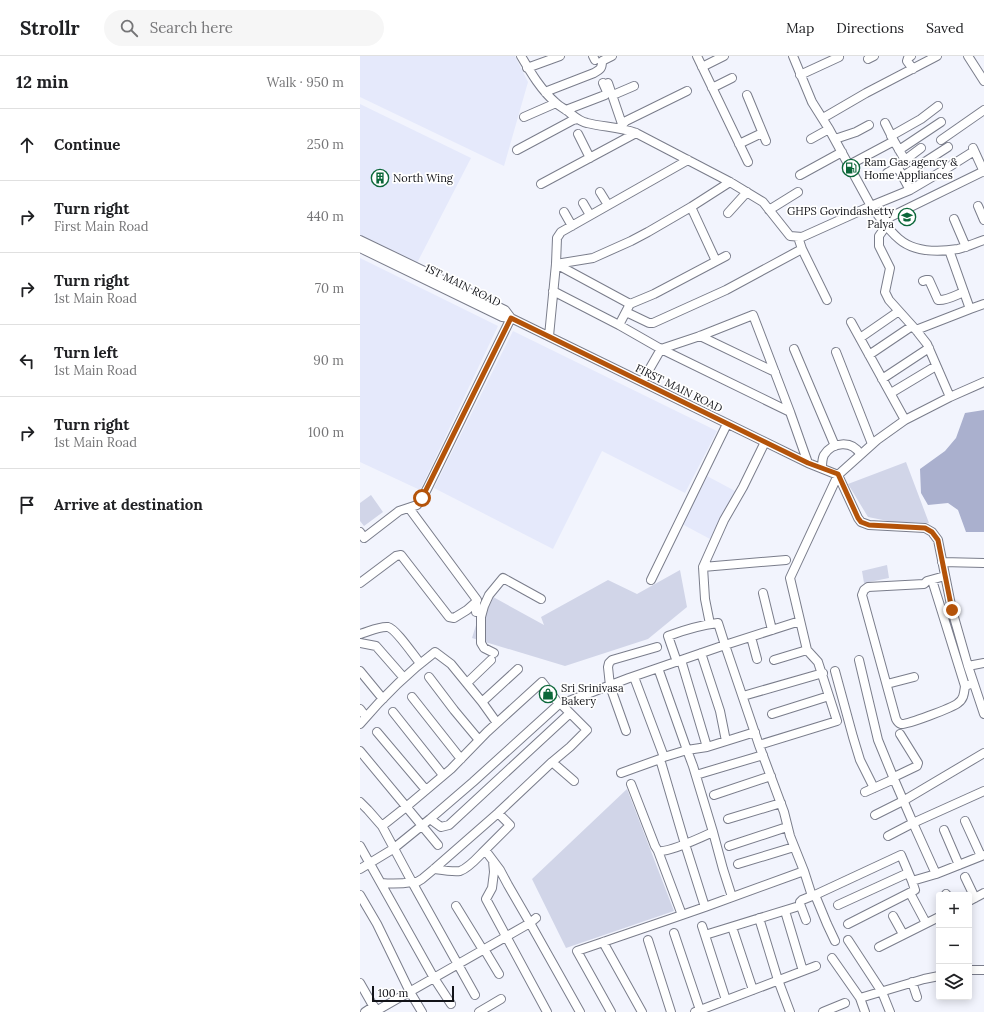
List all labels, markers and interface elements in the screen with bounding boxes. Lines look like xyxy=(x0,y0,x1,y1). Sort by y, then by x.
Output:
search box xyxy=(104,10,384,46)
text: Strollr xyxy=(20,16,80,40)
icon: search xyxy=(118,17,140,39)
text: Search here xyxy=(150,18,233,37)
text: Map xyxy=(786,19,814,37)
text: Directions xyxy=(836,19,904,37)
text: Saved xyxy=(926,19,964,37)
text: 12 min xyxy=(16,71,68,93)
text: Walk · 950 m xyxy=(267,74,344,91)
icon: ahead xyxy=(16,134,38,156)
text: Continue xyxy=(54,135,120,154)
text: 250 m xyxy=(307,136,344,153)
place label: Ram Gas agency & Home Appliances xyxy=(864,155,958,182)
fuel station icon: Ram Gas agency & Home Appliances xyxy=(841,158,861,178)
building icon: North Wing xyxy=(370,168,390,188)
place label: North Wing xyxy=(393,171,454,185)
text: Turn right xyxy=(54,199,130,218)
place label: GHPS Govindashetty Palya xyxy=(787,204,894,231)
icon: right xyxy=(16,206,38,228)
school or university icon: GHPS Govindashetty Palya xyxy=(897,207,917,227)
text: 440 m xyxy=(307,208,344,225)
text: First Main Road xyxy=(54,218,149,235)
street label: 1ST MAIN ROAD xyxy=(423,261,503,309)
text: Turn right xyxy=(54,271,130,290)
icon: right xyxy=(16,278,38,300)
text: 70 m xyxy=(315,280,344,297)
text: 1st Main Road xyxy=(54,290,137,307)
text: Turn left xyxy=(54,343,118,362)
icon: left xyxy=(16,350,38,372)
text: 90 m xyxy=(313,352,344,369)
street label: FIRST MAIN ROAD xyxy=(633,361,725,415)
text: 1st Main Road xyxy=(54,362,137,379)
text: Turn right xyxy=(54,415,130,434)
icon: right xyxy=(16,422,38,444)
text: 100 m xyxy=(308,424,344,441)
text: 1st Main Road xyxy=(54,434,137,451)
route start xyxy=(413,489,431,507)
icon: arrive xyxy=(16,494,38,516)
text: Arrive at destination xyxy=(54,495,203,514)
route end xyxy=(943,601,961,619)
place label: Sri Srinivasa Bakery xyxy=(561,681,624,708)
shop icon: Sri Srinivasa Bakery xyxy=(538,684,558,704)
map controls xyxy=(936,892,972,1000)
button: + xyxy=(936,892,972,928)
button: − xyxy=(936,928,972,964)
button: layers xyxy=(936,964,972,1000)
scale bar xyxy=(372,984,454,1003)
text: 100 m xyxy=(378,986,408,1000)

